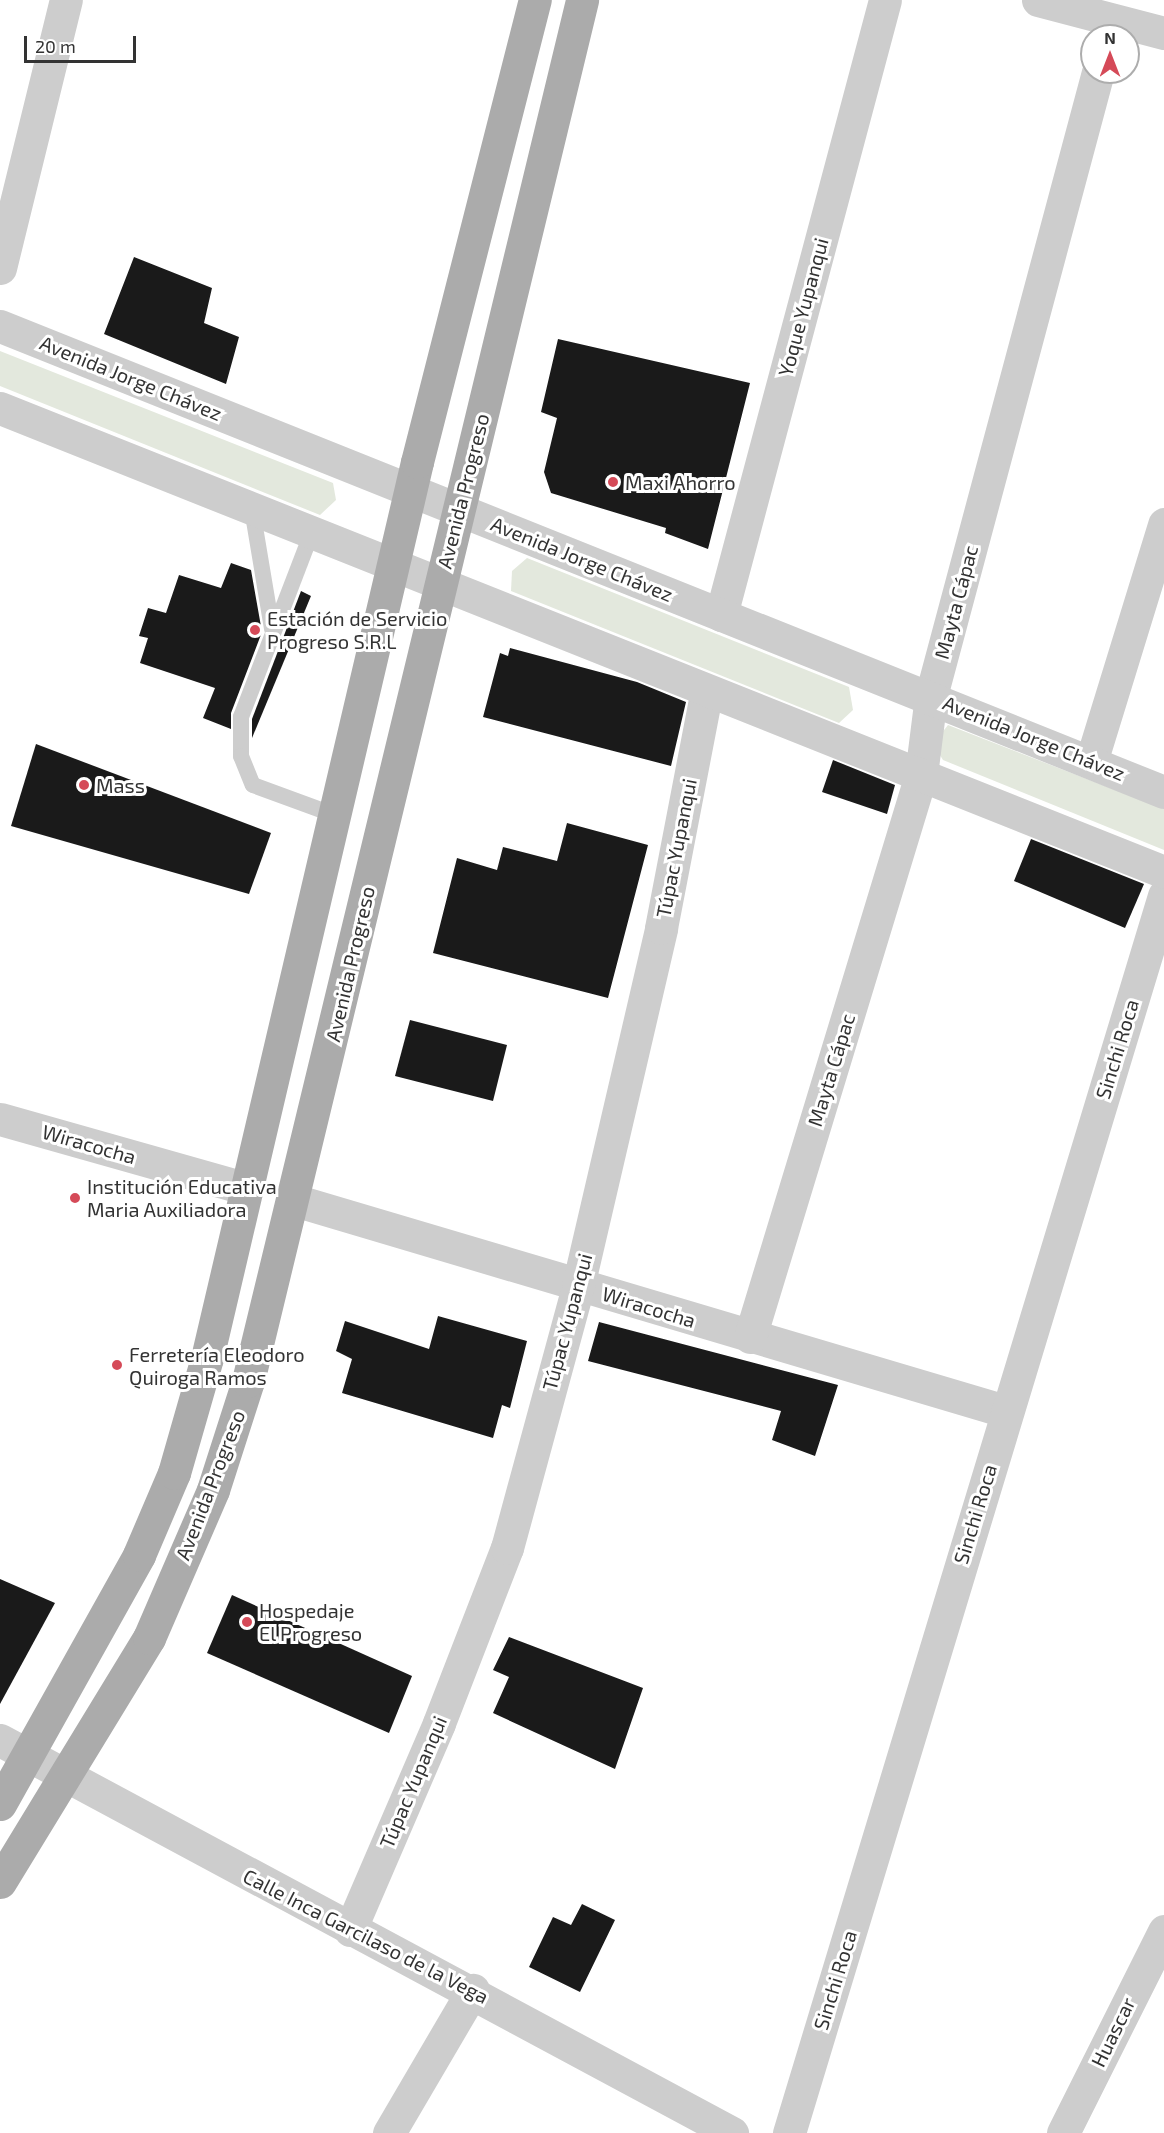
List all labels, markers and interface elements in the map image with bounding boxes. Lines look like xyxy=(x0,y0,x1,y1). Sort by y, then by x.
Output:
scale bar xyxy=(27,24,140,62)
north arrow xyxy=(1080,24,1140,84)
text: N xyxy=(1104,28,1116,47)
text: 20 m xyxy=(35,35,76,57)
street label: Yoque Yupanqui xyxy=(773,235,833,379)
street label: Avenida Jorge Chávez xyxy=(36,330,226,426)
street label: Avenida Progreso xyxy=(432,411,494,571)
place label: Maxi Ahorro xyxy=(625,470,736,494)
marker: Maxi Ahorro xyxy=(606,475,620,489)
street label: Avenida Jorge Chávez xyxy=(487,511,677,607)
street label: Mayta Cápac xyxy=(929,542,983,662)
place label: Estación de Servicio Progreso S.R.L xyxy=(267,606,447,653)
marker: Estación de Servicio Progreso S.R.L xyxy=(248,623,262,637)
street label: Avenida Jorge Chávez xyxy=(939,690,1129,786)
place label: Mass xyxy=(96,773,145,797)
street label: Túpac Yupanqui xyxy=(651,776,701,920)
marker: Mass xyxy=(77,778,91,792)
street label: Avenida Progreso xyxy=(320,884,380,1044)
street label: Sinchi Roca xyxy=(1090,996,1144,1102)
street label: Mayta Cápac xyxy=(802,1011,860,1129)
street label: Wiracocha xyxy=(39,1119,139,1169)
place label: Institución Educativa Maria Auxiliadora xyxy=(87,1174,277,1221)
marker: Institución Educativa Maria Auxiliadora xyxy=(68,1191,82,1205)
street label: Túpac Yupanqui xyxy=(537,1250,597,1394)
street label: Wiracocha xyxy=(599,1281,699,1333)
place label: Ferretería Eleodoro Quiroga Ramos xyxy=(129,1342,305,1389)
marker: Ferretería Eleodoro Quiroga Ramos xyxy=(110,1358,124,1372)
street label: Avenida Progreso xyxy=(170,1407,250,1563)
street label: Sinchi Roca xyxy=(948,1461,1002,1567)
place label: Hospedaje El Progreso xyxy=(259,1598,363,1645)
marker: Hospedaje El Progreso xyxy=(240,1615,254,1629)
street label: Túpac Yupanqui xyxy=(374,1712,452,1852)
street label: Calle Inca Garcilaso de la Vega xyxy=(239,1863,493,2009)
street label: Sinchi Roca xyxy=(808,1927,862,2033)
street label: Huascar xyxy=(1086,1993,1140,2071)

